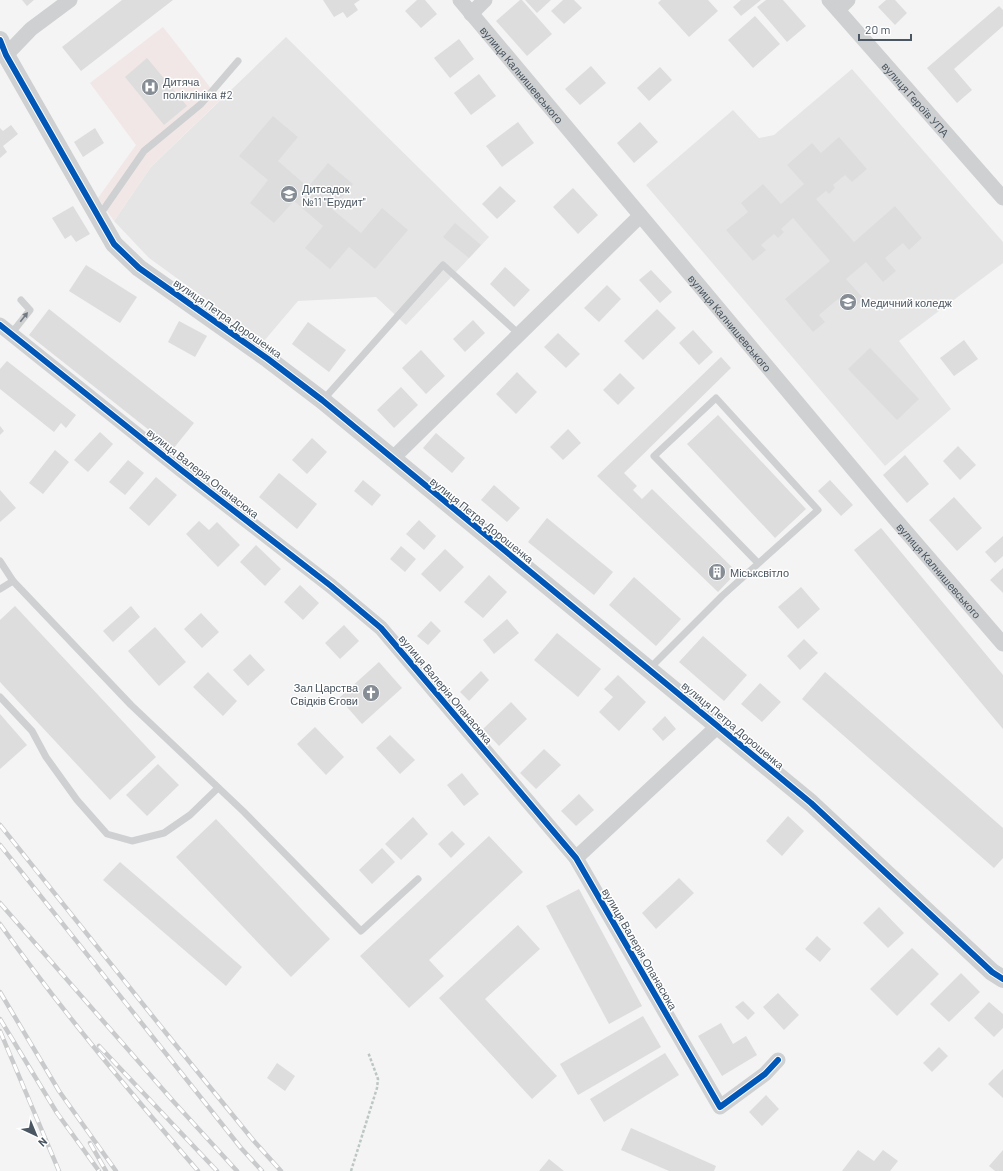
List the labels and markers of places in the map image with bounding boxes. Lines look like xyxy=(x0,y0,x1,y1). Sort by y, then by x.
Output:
place label: Дитяча поліклініка #2 xyxy=(163,75,233,101)
hospital icon: Дитяча поліклініка #2 xyxy=(140,77,160,97)
place label: Дитсадок №11 "Ерудит" xyxy=(302,182,366,208)
school or university icon: Дитсадок №11 "Ерудит" xyxy=(279,184,299,204)
school or university icon: Медичний коледж xyxy=(838,292,858,312)
place label: Медичний коледж xyxy=(861,296,953,309)
building icon: Міськсвітло xyxy=(707,562,727,582)
place label: Міськсвітло xyxy=(730,566,789,579)
place label: Зал Царства Свідків Єгови xyxy=(290,681,359,707)
church icon: Зал Царства Свідків Єгови xyxy=(361,683,381,703)

